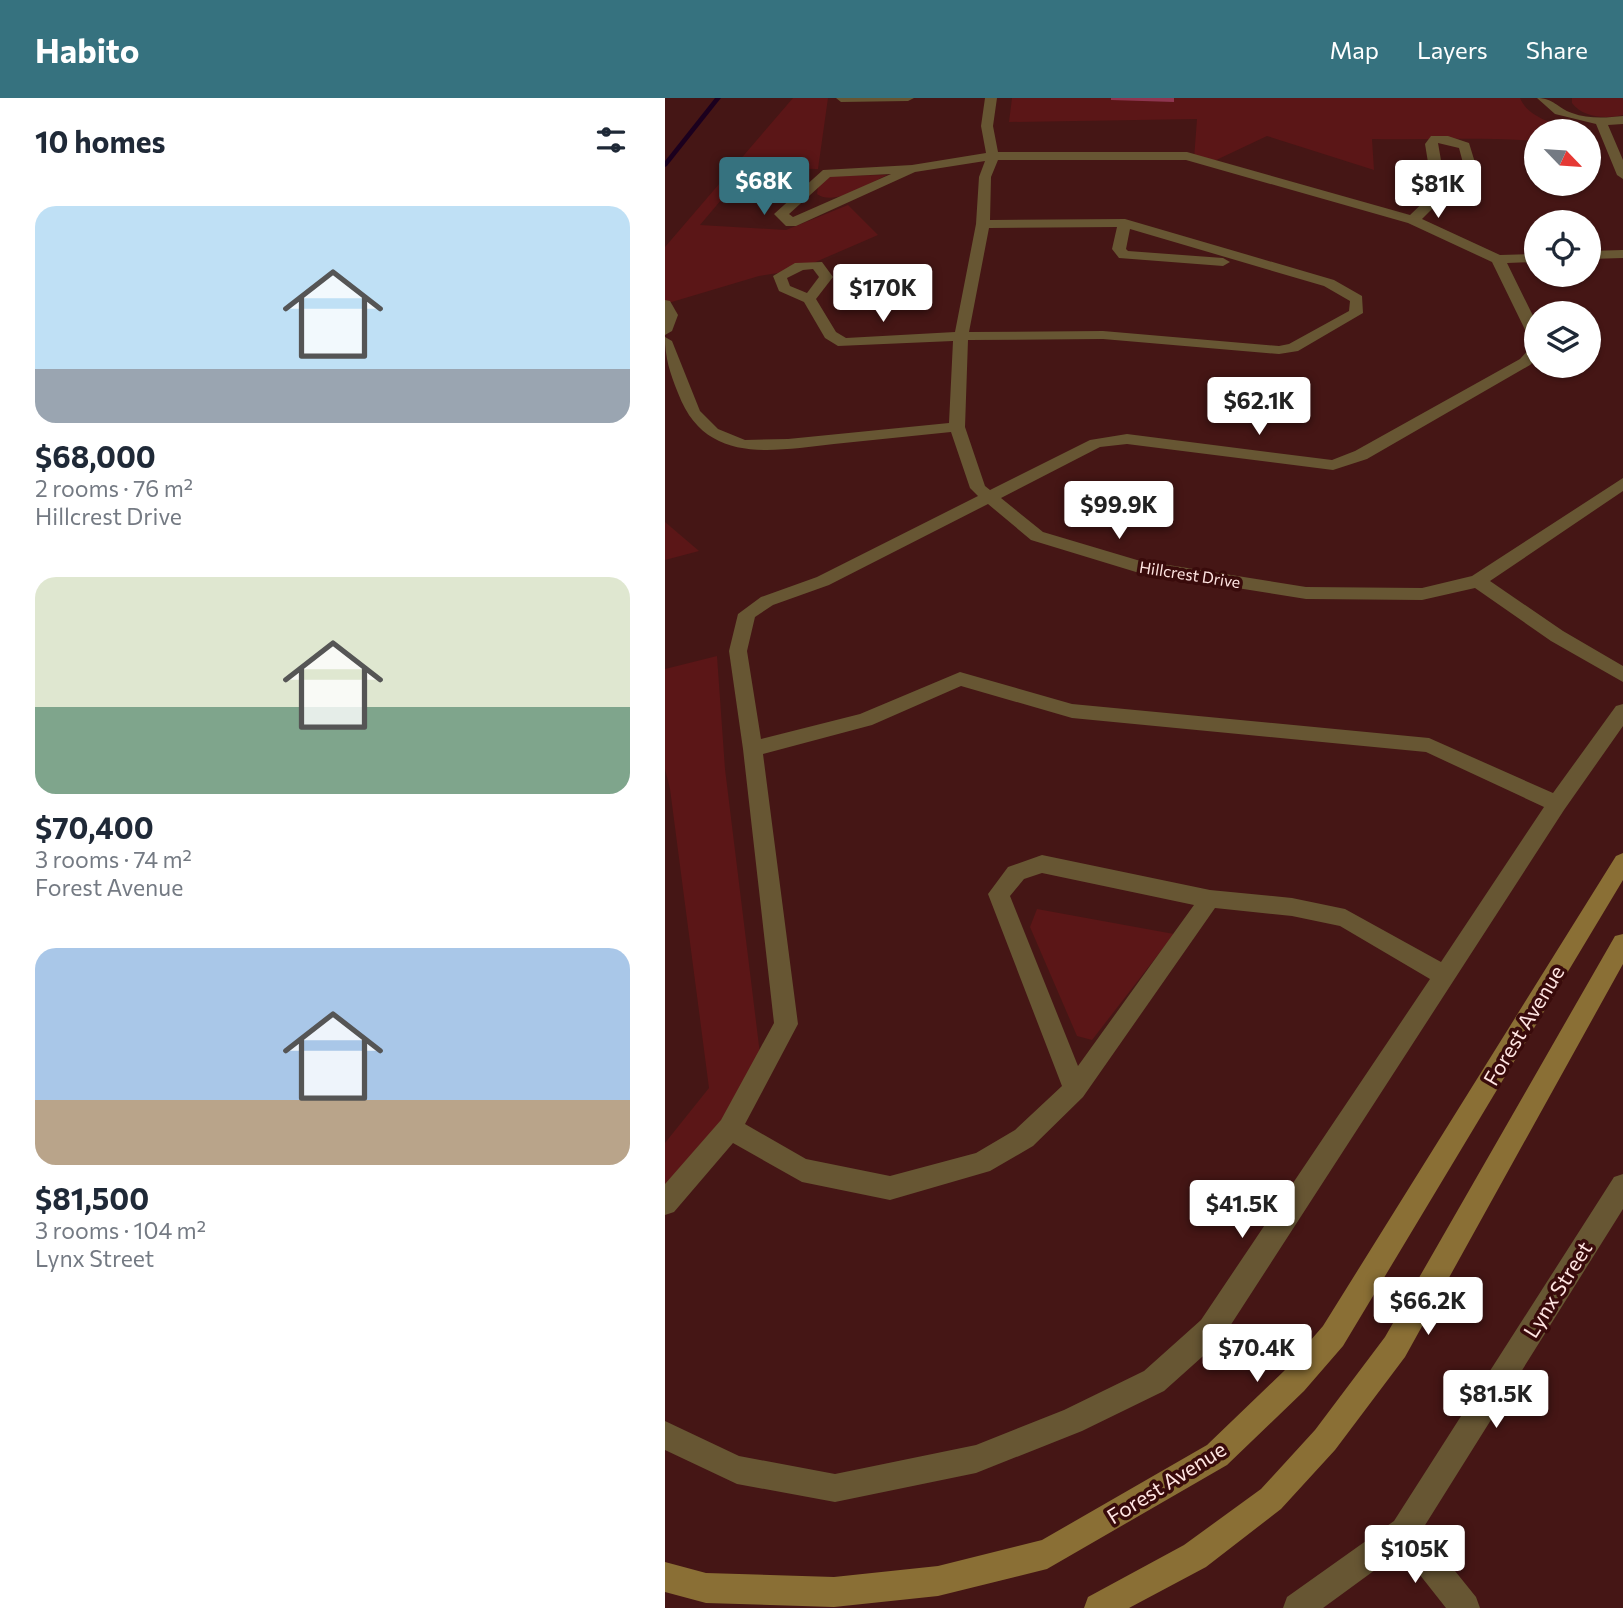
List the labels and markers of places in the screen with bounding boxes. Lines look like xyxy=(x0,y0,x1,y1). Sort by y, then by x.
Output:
pin: $68K xyxy=(723,158,805,217)
pin: $81K xyxy=(1397,160,1479,220)
pin: $170K xyxy=(834,264,932,324)
pin: $62.1K xyxy=(1202,378,1316,437)
pin: $99.9K xyxy=(1062,482,1176,541)
pin: $41.5K xyxy=(1185,1180,1299,1240)
pin: $66.2K xyxy=(1371,1278,1485,1337)
pin: $70.4K xyxy=(1200,1324,1314,1384)
pin: $81.5K xyxy=(1439,1370,1553,1430)
pin: $105K xyxy=(1366,1526,1464,1585)

